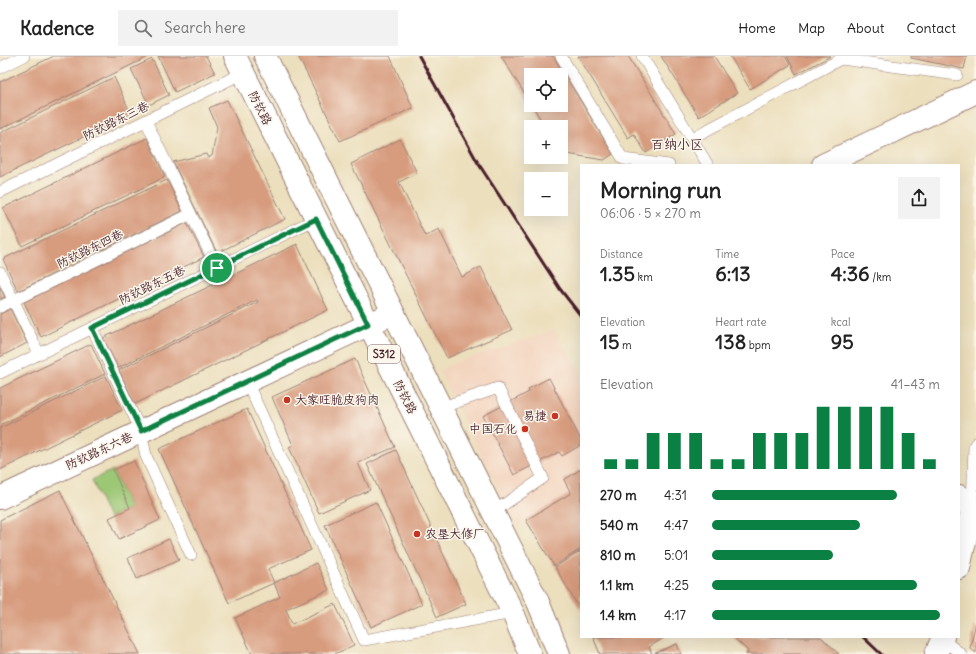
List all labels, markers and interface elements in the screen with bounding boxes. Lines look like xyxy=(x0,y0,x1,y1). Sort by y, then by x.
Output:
search box xyxy=(118,10,398,46)
text: Kadence xyxy=(20,16,94,40)
icon: search xyxy=(132,17,154,39)
text: Search here xyxy=(164,18,246,37)
text: Home xyxy=(738,19,776,37)
text: Map xyxy=(798,19,825,37)
text: About xyxy=(847,19,885,37)
text: Contact xyxy=(907,19,956,37)
map controls xyxy=(524,68,568,216)
button: locate xyxy=(524,68,568,112)
street label: 防钦路 xyxy=(246,88,275,127)
street label: 防钦路东三巷 xyxy=(80,98,151,143)
button: + xyxy=(524,120,568,164)
district label: 百纳小区 xyxy=(651,136,703,153)
button: − xyxy=(524,172,568,216)
text: Morning run xyxy=(600,176,722,204)
button: share xyxy=(898,177,940,219)
text: 06:06 · 5 × 270 m xyxy=(600,205,701,222)
street label: 防钦路东四巷 xyxy=(54,226,125,271)
text: Distance xyxy=(600,247,643,261)
text: Time xyxy=(715,247,739,261)
text: Pace xyxy=(831,247,855,261)
pin xyxy=(200,251,234,285)
icon: arrive xyxy=(206,257,228,279)
text: 1.35 xyxy=(600,261,635,286)
text: 6:13 xyxy=(715,261,751,286)
text: 4:36 xyxy=(831,261,870,286)
street label: 防钦路东五巷 xyxy=(116,262,187,307)
text: km xyxy=(635,270,653,284)
text: /km xyxy=(870,270,892,284)
text: Elevation xyxy=(600,315,645,329)
text: Heart rate xyxy=(715,315,766,329)
text: kcal xyxy=(831,315,850,329)
text: 15 xyxy=(600,329,619,354)
text: 138 xyxy=(715,329,746,354)
text: 95 xyxy=(831,329,854,354)
text: m xyxy=(619,338,632,352)
text: bpm xyxy=(746,338,771,352)
road number: S312 xyxy=(368,345,400,363)
text: Elevation xyxy=(600,376,653,393)
text: 41–43 m xyxy=(891,376,940,393)
street label: 防钦路 xyxy=(391,377,420,416)
place label: 大家旺脆皮狗肉 xyxy=(295,392,379,407)
marker: 大家旺脆皮狗肉 xyxy=(282,395,292,405)
place label: 易捷 xyxy=(523,408,547,423)
marker: 易捷 xyxy=(550,411,560,421)
place label: 中国石化 xyxy=(469,421,517,436)
marker: 中国石化 xyxy=(520,424,530,434)
street label: 防钦路东六巷 xyxy=(63,429,135,473)
text: 270 m xyxy=(600,487,637,504)
text: 4:31 xyxy=(664,487,687,504)
text: 540 m xyxy=(600,517,638,534)
text: 4:47 xyxy=(664,517,688,534)
place label: 农垦大修厂 xyxy=(425,526,485,541)
marker: 农垦大修厂 xyxy=(412,529,422,539)
text: 810 m xyxy=(600,547,636,564)
text: 5:01 xyxy=(664,547,688,564)
text: 1.1 km xyxy=(600,577,634,594)
text: 4:25 xyxy=(664,577,689,594)
text: 1.4 km xyxy=(600,607,636,624)
text: 4:17 xyxy=(664,607,686,624)

